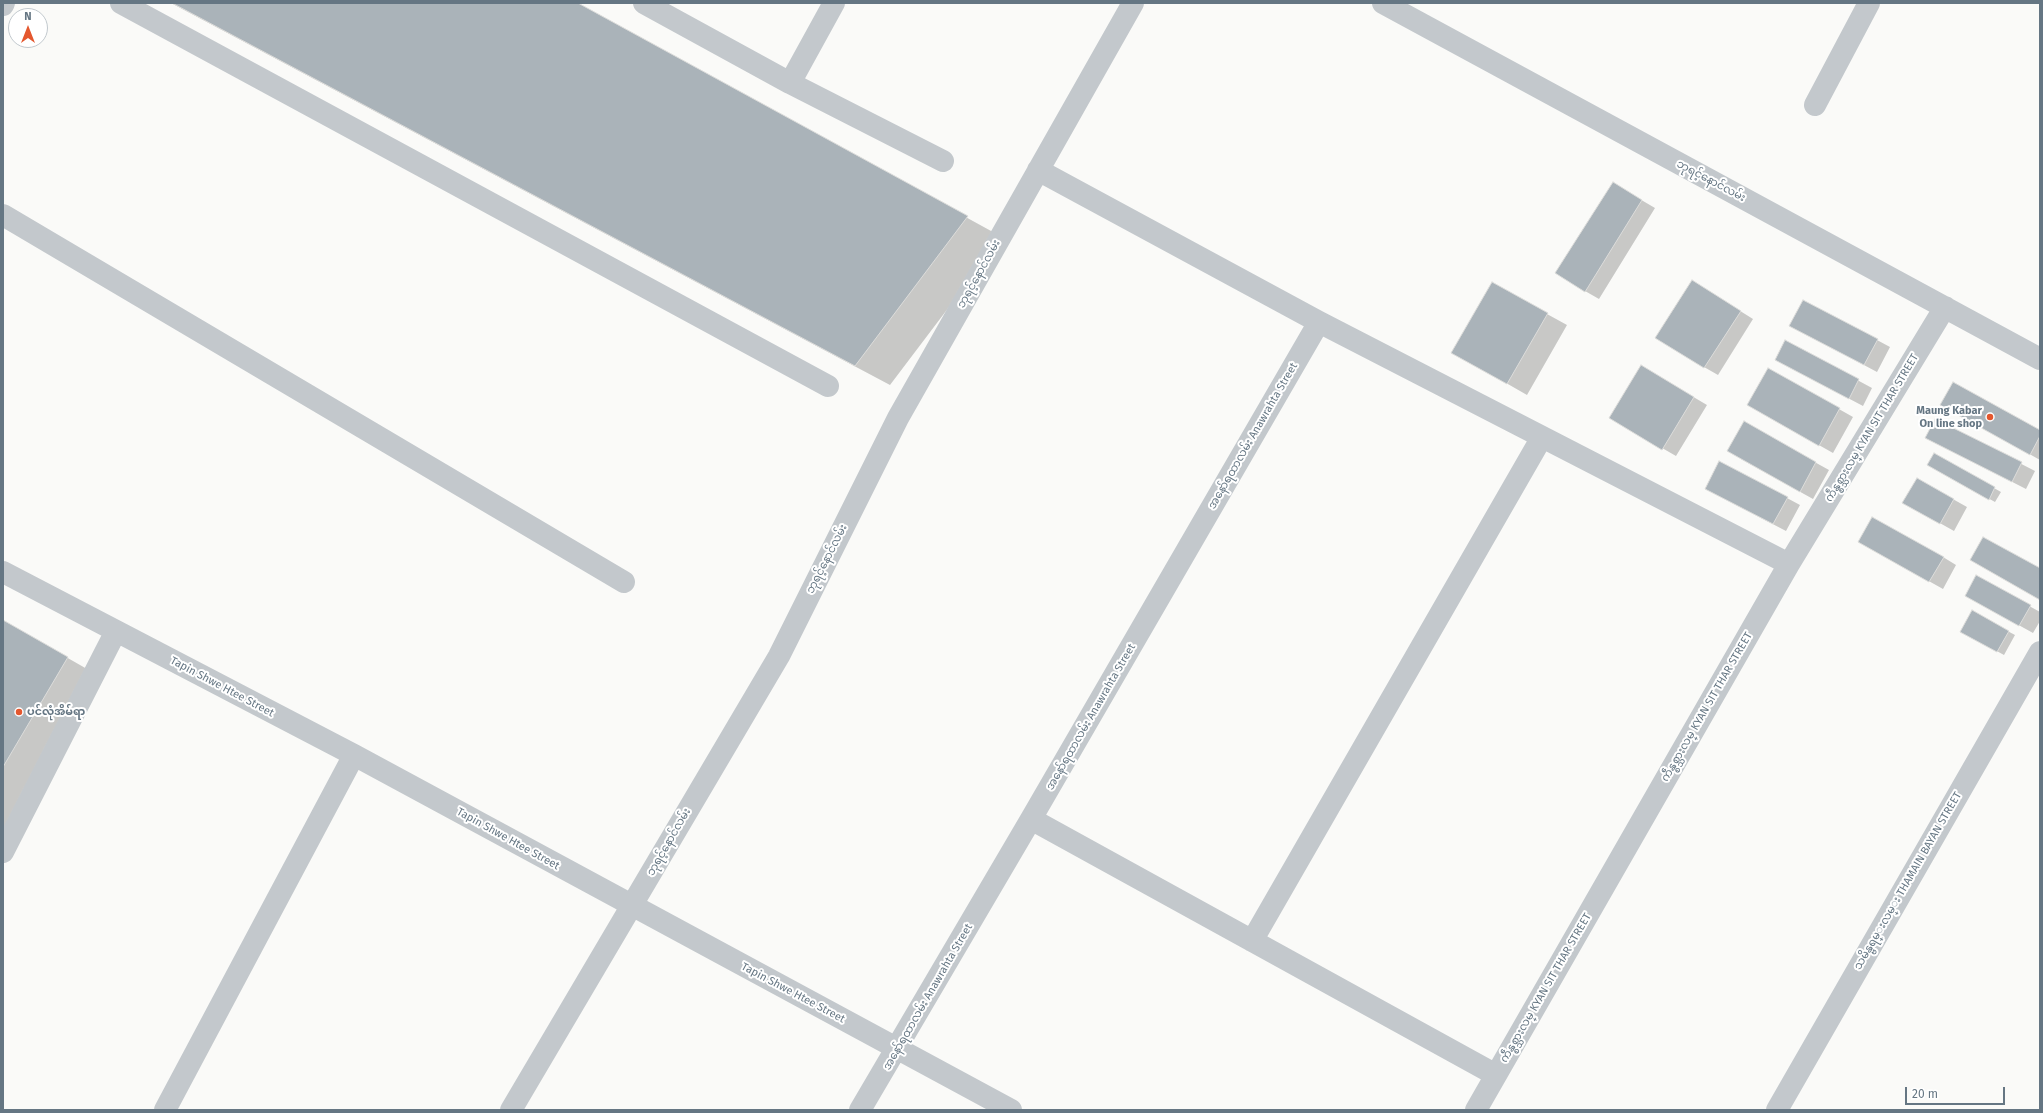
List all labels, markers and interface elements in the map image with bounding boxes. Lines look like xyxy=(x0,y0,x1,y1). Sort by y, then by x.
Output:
north arrow xyxy=(8,8,48,48)
text: N xyxy=(24,10,32,23)
street label: ဘုရင့်နောင်လမ်း xyxy=(1674,157,1748,205)
street label: ဘုရင့်နောင်လမ်း xyxy=(955,238,1003,310)
street label: ကဵန္စစ္သားလမ္ KYAN SIT THAR STREET xyxy=(1823,352,1921,504)
street label: အနော်ရထာလမ်း Anawrahta Street xyxy=(1206,360,1300,512)
place label: Maung Kabar On line shop xyxy=(1916,404,1982,430)
marker: Maung Kabar On line shop xyxy=(1985,412,1995,422)
street label: ဘုရင့်နောင်လမ်း xyxy=(804,522,850,596)
street label: ကဵန္စစ္သားလမ္ KYAN SIT THAR STREET xyxy=(1659,630,1755,784)
street label: အနော်ရထာလမ်း Anawrahta Street xyxy=(1044,641,1138,793)
street label: Tapin Shwe Htee Street xyxy=(168,654,276,720)
place label: ပင်လုံအိမ်ရာ xyxy=(27,705,85,719)
marker: ပင်လုံအိမ်ရာ xyxy=(14,707,24,717)
street label: သမိန္ဗရမ္းလမ္း THAMAIN BAYAN STREET xyxy=(1851,790,1965,972)
street label: Tapin Shwe Htee Street xyxy=(454,805,562,873)
street label: ဘုရင့်နောင်လမ်း xyxy=(644,806,694,878)
street label: ကဵန္စစ္သားလမ္ KYAN SIT THAR STREET xyxy=(1498,911,1594,1065)
street label: အနော်ရထာလမ်း Anawrahta Street xyxy=(881,921,975,1073)
street label: Tapin Shwe Htee Street xyxy=(739,960,847,1026)
scale bar xyxy=(1907,1079,2007,1105)
text: 20 m xyxy=(1912,1087,1938,1101)

